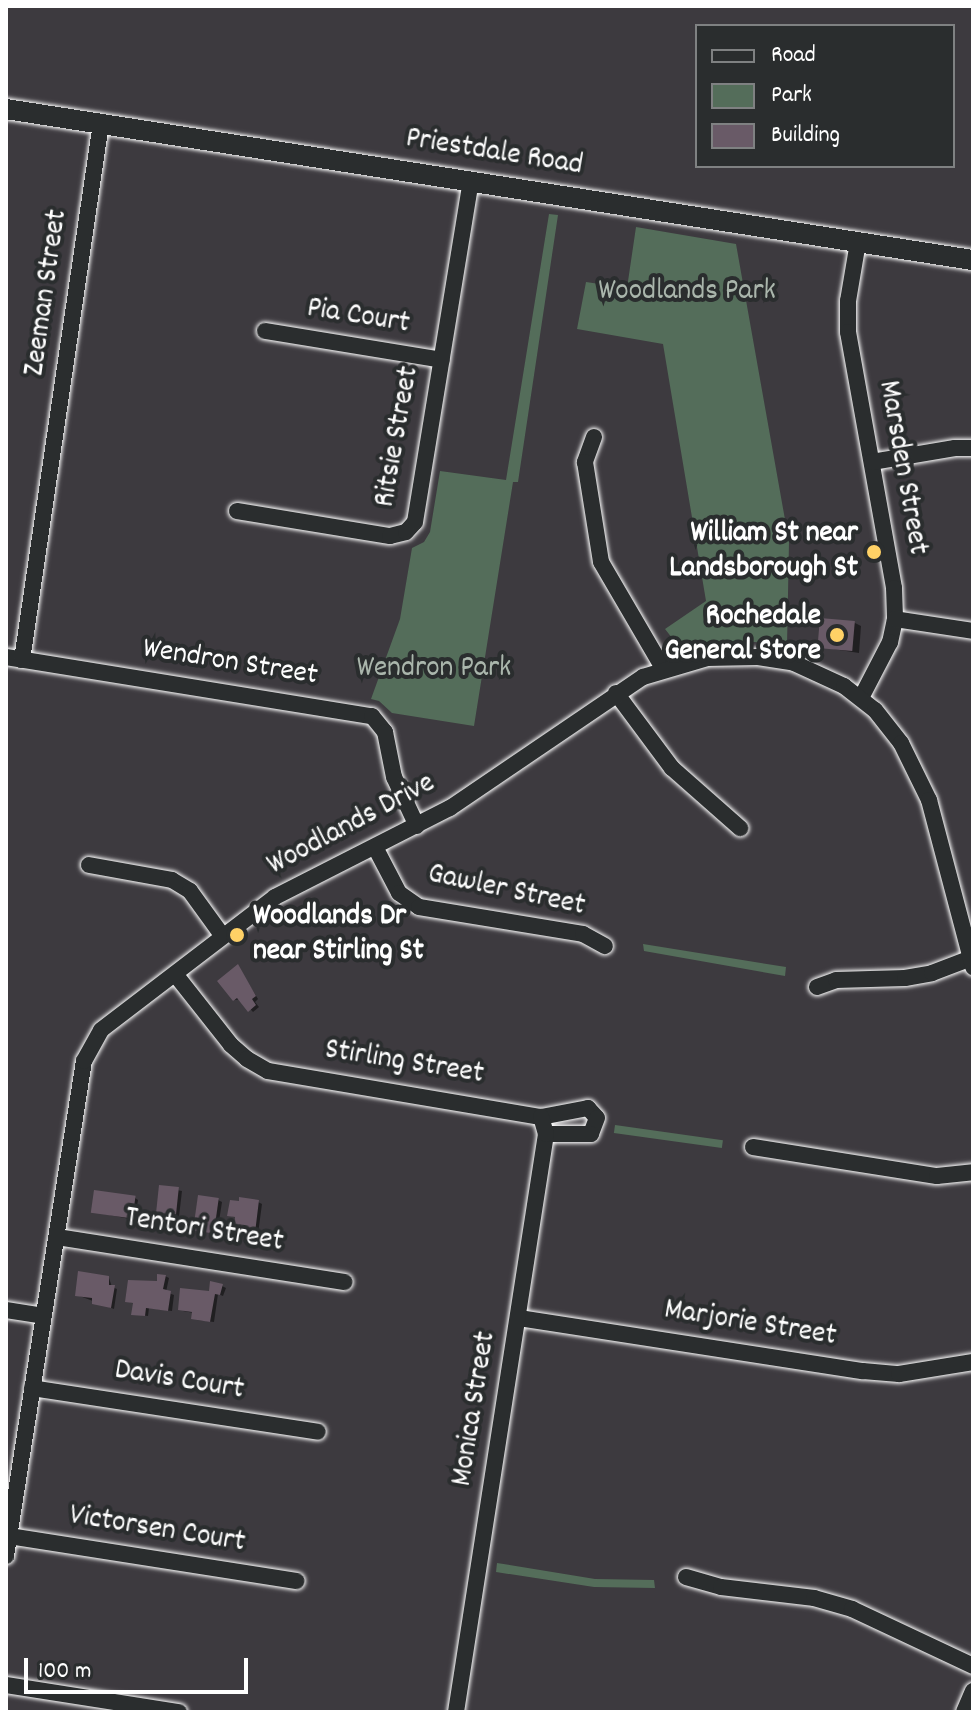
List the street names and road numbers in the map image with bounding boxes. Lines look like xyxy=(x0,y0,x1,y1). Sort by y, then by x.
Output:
street label: Priestdale Road xyxy=(403,122,585,186)
street label: Zeeman Street xyxy=(18,207,78,379)
street label: Pia Court xyxy=(304,292,412,344)
street label: Ritsie Street xyxy=(369,364,429,510)
street label: Marsden Street xyxy=(868,378,934,558)
street label: Wendron Street xyxy=(140,632,320,696)
street label: Woodlands Drive xyxy=(262,767,442,885)
street label: Gawler Street xyxy=(424,858,588,926)
street label: Stirling Street xyxy=(322,1034,486,1094)
street label: Tentori Street xyxy=(122,1202,286,1262)
street label: Marjorie Street xyxy=(661,1294,839,1356)
street label: Monica Street xyxy=(446,1329,506,1489)
street label: Davis Court xyxy=(112,1354,246,1410)
street label: Victorsen Court xyxy=(67,1499,247,1563)

